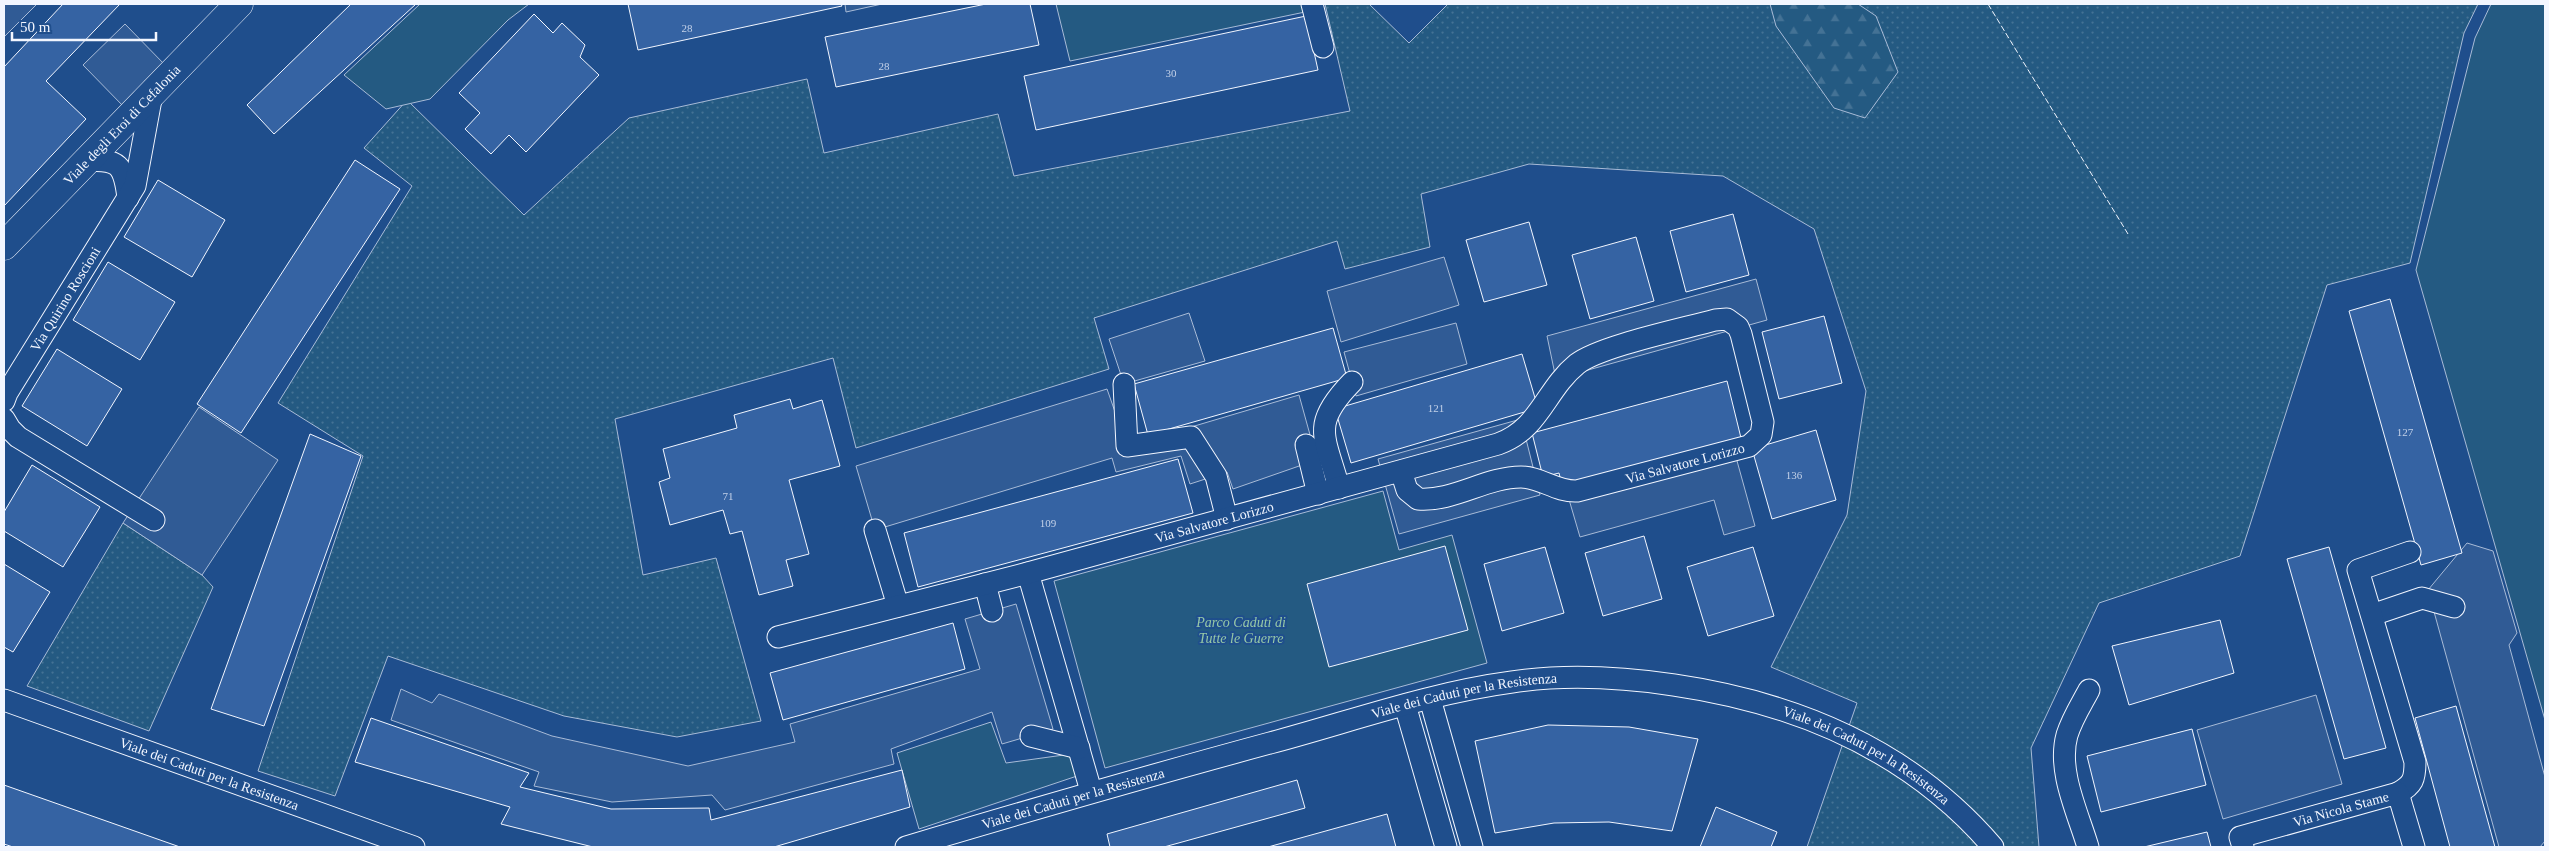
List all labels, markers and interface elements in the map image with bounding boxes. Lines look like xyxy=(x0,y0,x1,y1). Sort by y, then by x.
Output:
scale bar xyxy=(12,10,156,42)
text: 50 m xyxy=(20,19,51,35)
house number: 28 xyxy=(682,22,693,34)
house number: 28 xyxy=(879,60,890,72)
street label: Viale degli Eroi di Cefalonia xyxy=(61,62,184,188)
house number: 30 xyxy=(1166,67,1177,79)
street label: Via Quirino Roscioni xyxy=(28,244,103,354)
house number: 121 xyxy=(1428,402,1444,414)
house number: 127 xyxy=(2397,426,2414,438)
street label: Via Salvatore Lorizzo xyxy=(1624,440,1746,487)
house number: 136 xyxy=(1786,469,1803,481)
house number: 71 xyxy=(723,490,734,502)
street label: Via Salvatore Lorizzo xyxy=(1153,499,1275,546)
house number: 109 xyxy=(1040,517,1057,529)
park label: Parco Caduti di Tutte le Guerre xyxy=(1195,615,1286,646)
street label: Viale dei Caduti per la Resistenza xyxy=(1370,671,1558,722)
street label: Viale dei Caduti per la Resistenza xyxy=(1781,704,1953,808)
street label: Viale dei Caduti per la Resistenza xyxy=(117,735,301,813)
street label: Viale dei Caduti per la Resistenza xyxy=(980,765,1167,832)
street label: Via Nicola Stame xyxy=(2291,789,2390,830)

